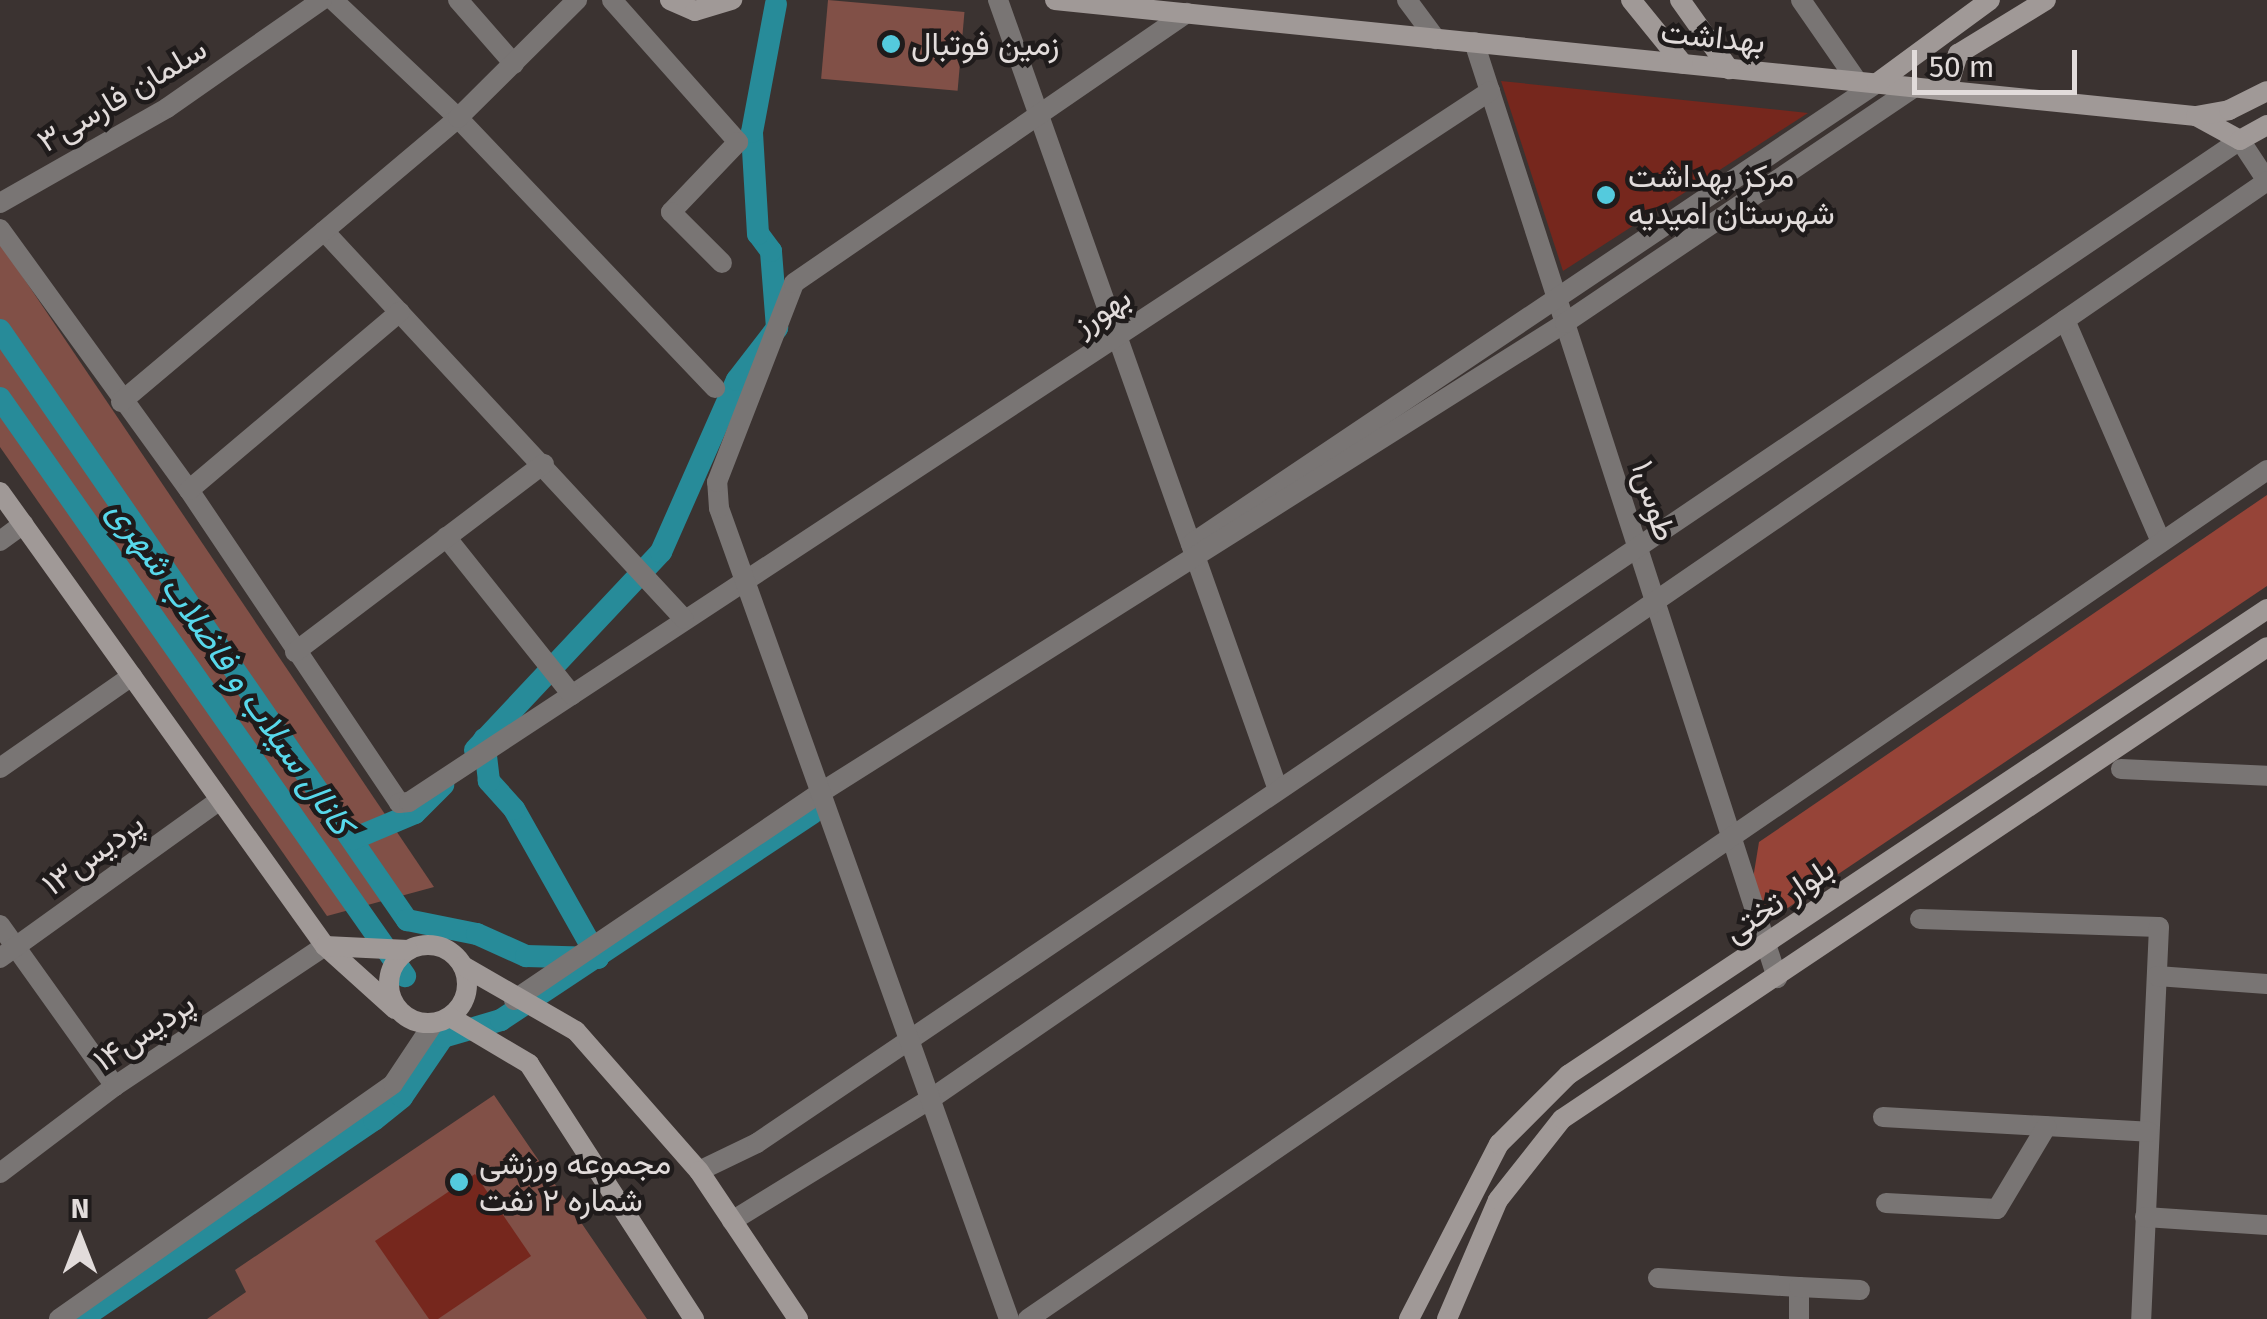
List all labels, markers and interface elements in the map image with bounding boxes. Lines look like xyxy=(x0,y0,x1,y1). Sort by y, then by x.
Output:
street label: بهداشت xyxy=(1659,12,1767,62)
place label: زمین فوتبال xyxy=(911,25,1059,63)
street label: سلمان فارسی۳ xyxy=(30,29,214,161)
scale bar xyxy=(1917,30,2082,92)
marker: زمین فوتبال xyxy=(880,33,902,55)
text: 50 m xyxy=(1929,49,1994,85)
place label: مرکز بهداشت شهرستان امیدیه xyxy=(1628,158,1835,233)
marker: مرکز بهداشت شهرستان امیدیه xyxy=(1593,182,1619,208)
street label: بهورز xyxy=(1066,278,1138,344)
street label: طوس۱ xyxy=(1623,456,1685,546)
water label: کانال سیلاب و فاضلاب شهری xyxy=(99,491,363,843)
street label: پردیس۱۳ xyxy=(35,804,151,904)
street label: بلوار تختی xyxy=(1717,849,1841,951)
street label: پردیس۱۴ xyxy=(86,984,202,1080)
place label: مجموعه ورزشی شماره ۲ نفت xyxy=(479,1145,671,1220)
marker: مجموعه ورزشی شماره ۲ نفت xyxy=(448,1171,470,1193)
north arrow xyxy=(30,1189,130,1289)
text: N xyxy=(71,1192,89,1225)

